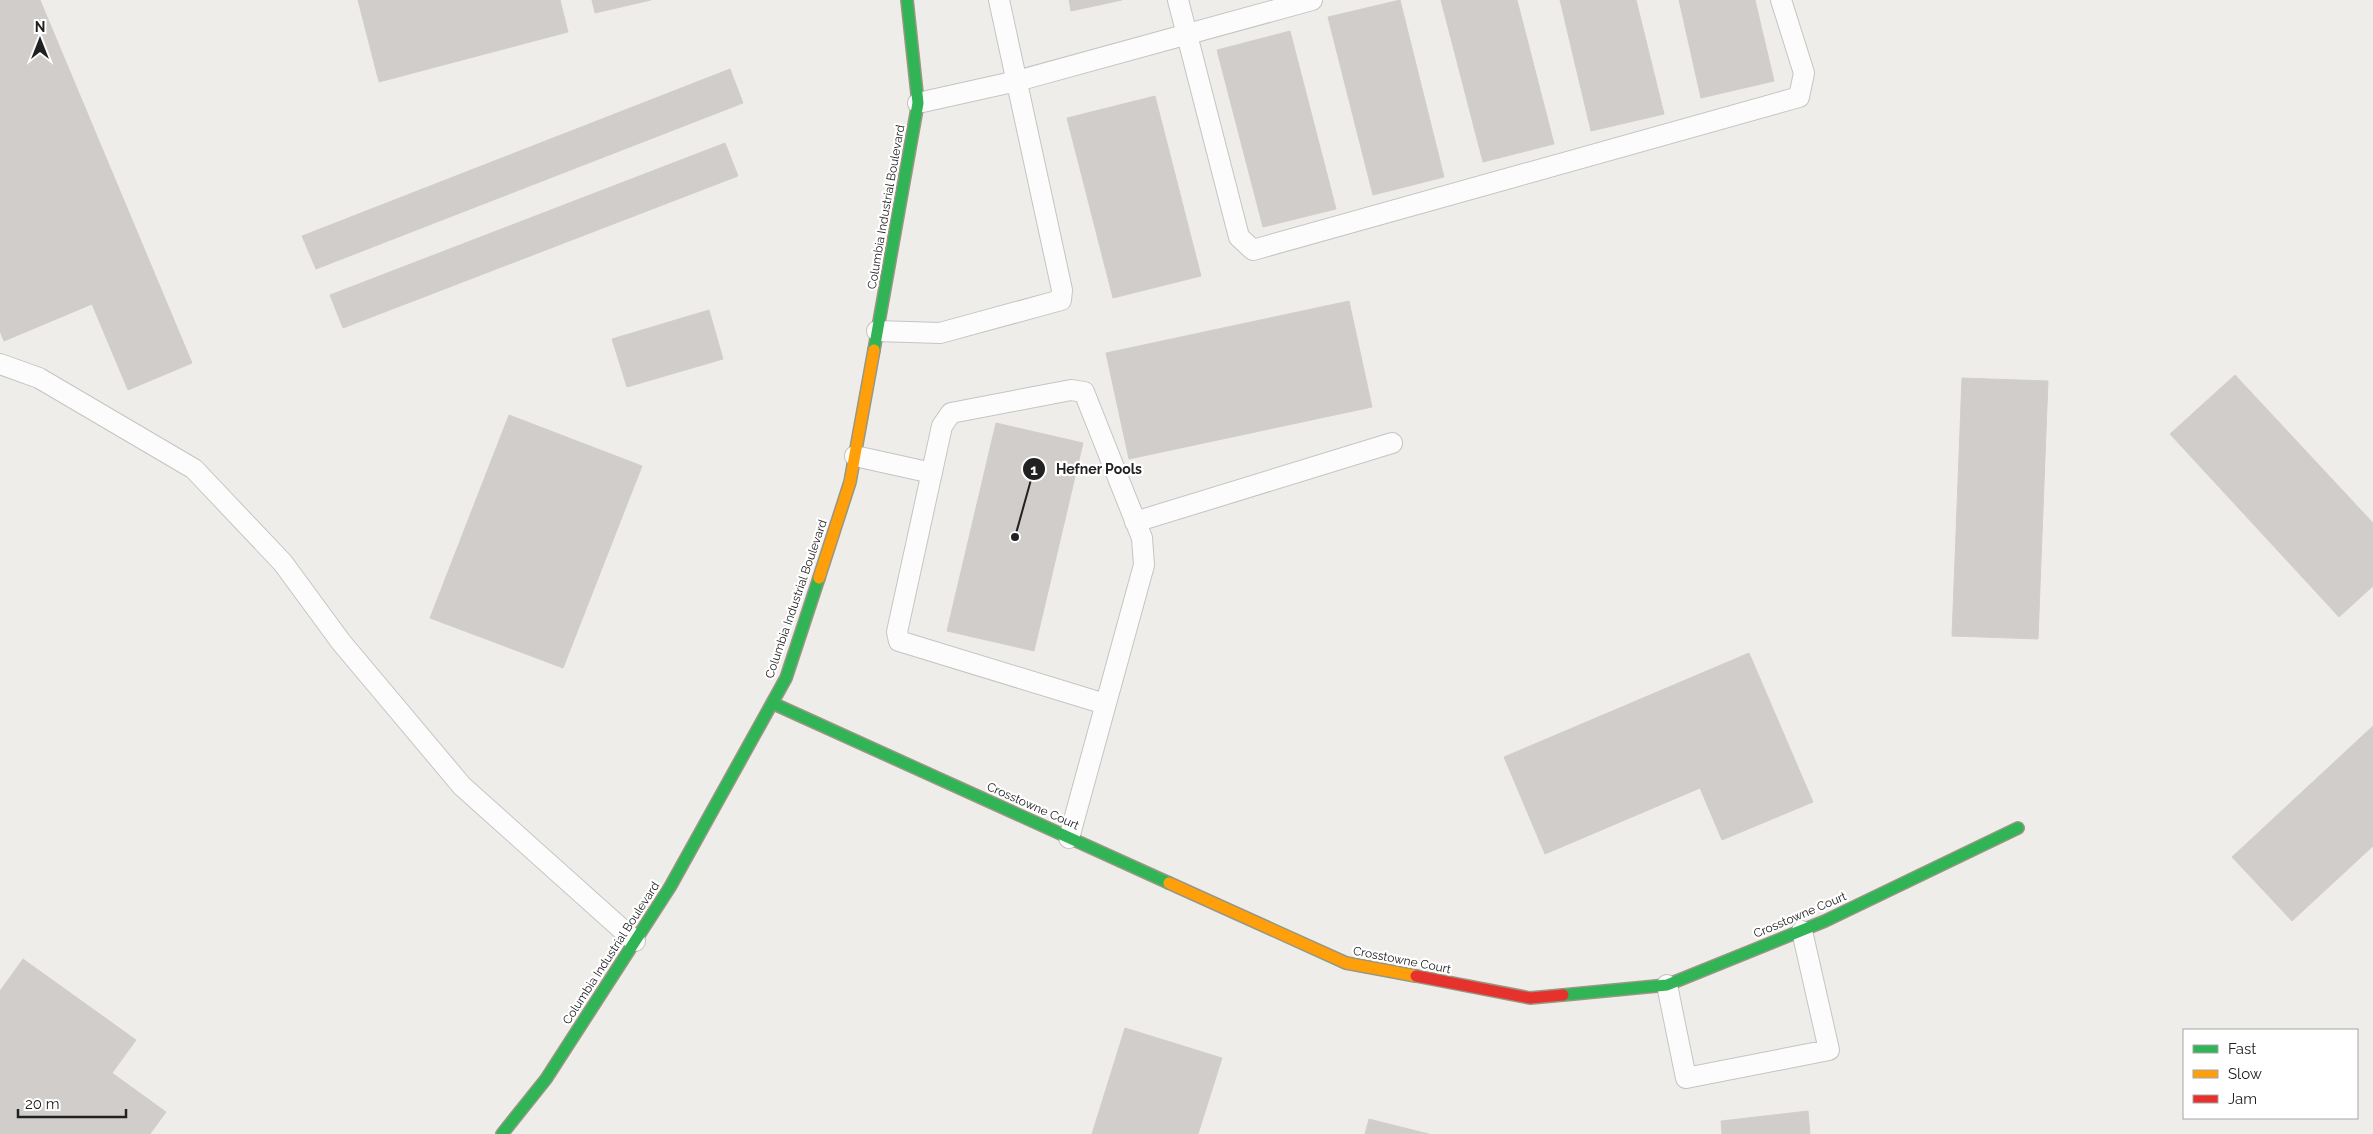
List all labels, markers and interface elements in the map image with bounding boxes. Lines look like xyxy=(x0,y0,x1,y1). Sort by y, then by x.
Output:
north arrow xyxy=(15,15,65,65)
text: N xyxy=(35,19,45,35)
street label: Columbia Industrial Boulevard xyxy=(865,124,907,290)
callout: Hefner Pools xyxy=(1021,455,1153,484)
text: 1 xyxy=(1030,461,1038,479)
text: Hefner Pools xyxy=(1056,461,1142,477)
street label: Columbia Industrial Boulevard xyxy=(762,518,830,680)
street label: Crosstowne Court xyxy=(985,779,1081,833)
street label: Columbia Industrial Boulevard xyxy=(560,879,662,1027)
street label: Crosstowne Court xyxy=(1752,889,1848,941)
street label: Crosstowne Court xyxy=(1352,944,1452,976)
legend xyxy=(2183,1029,2358,1119)
text: Fast xyxy=(2228,1040,2256,1058)
text: Slow xyxy=(2228,1065,2262,1083)
scale bar xyxy=(18,1086,125,1118)
text: Jam xyxy=(2228,1090,2257,1108)
text: 20 m xyxy=(25,1095,60,1113)

